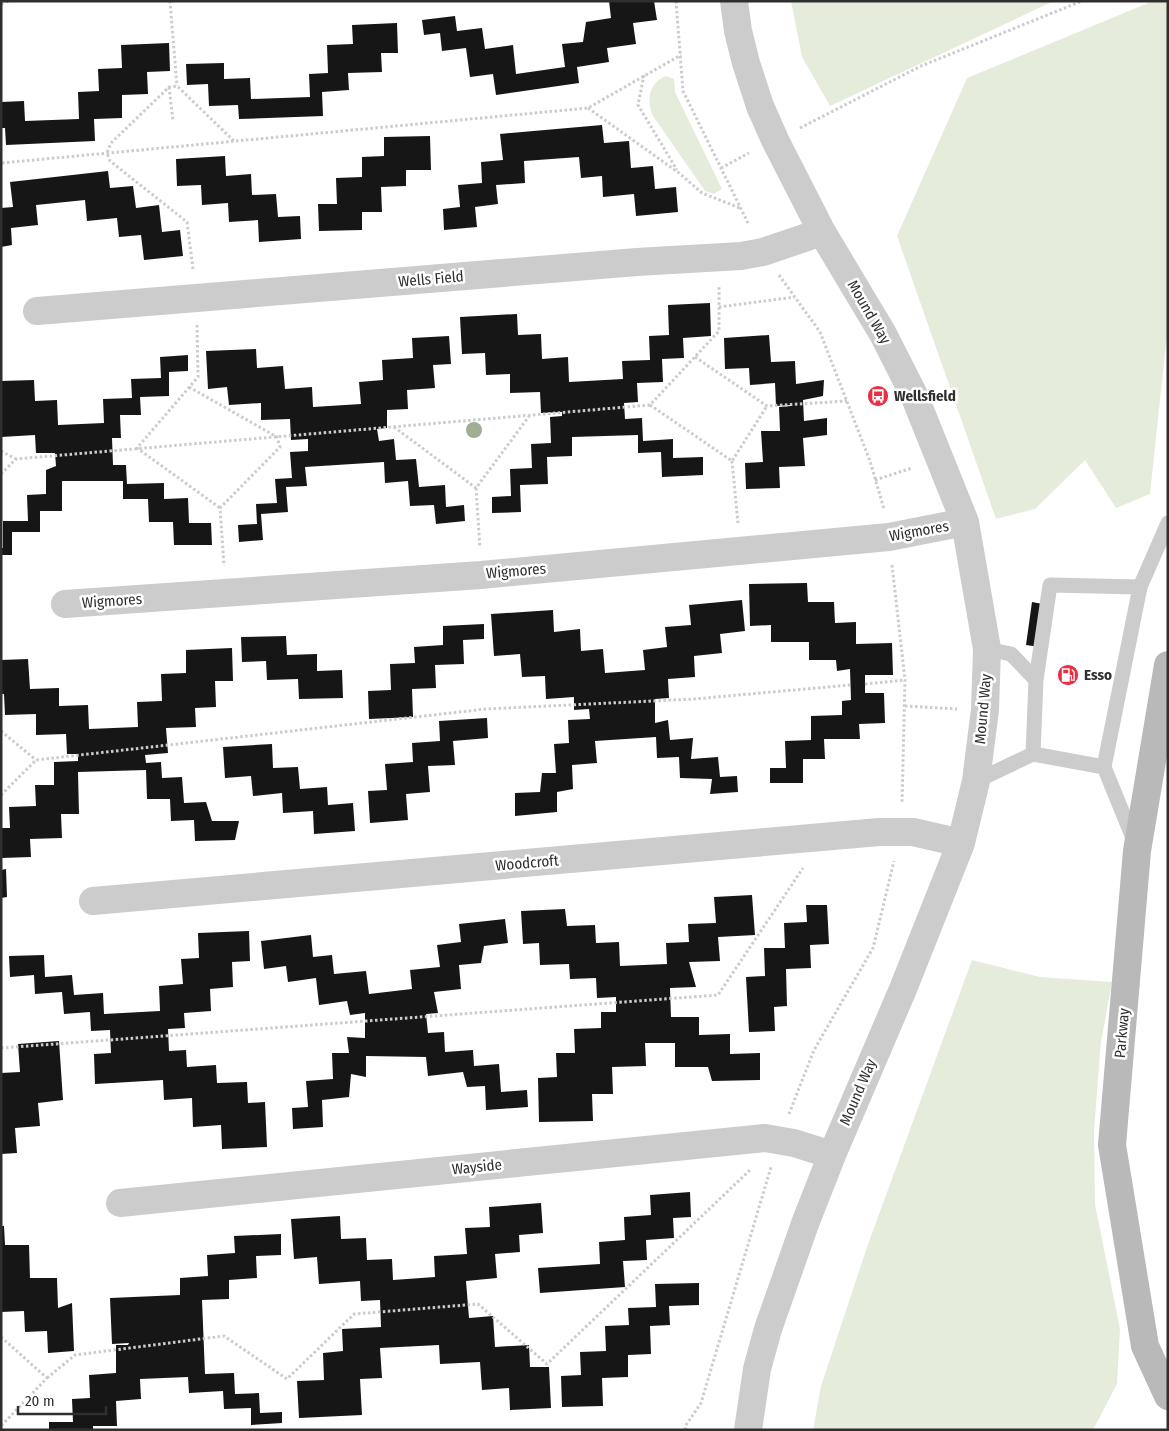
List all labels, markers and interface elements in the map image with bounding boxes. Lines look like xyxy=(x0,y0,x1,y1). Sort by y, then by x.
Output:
street label: Wells Field xyxy=(398,267,464,291)
street label: Mound Way xyxy=(844,277,895,347)
bus stop icon: Wellsfield xyxy=(866,384,890,408)
place label: Wellsfield xyxy=(894,387,956,405)
street label: Wigmores xyxy=(888,517,950,545)
street label: Wigmores xyxy=(485,559,547,583)
street label: Wigmores xyxy=(81,590,143,612)
fuel station icon: Esso xyxy=(1056,663,1080,687)
place label: Esso xyxy=(1084,666,1112,684)
street label: Mound Way xyxy=(971,673,995,745)
street label: Woodcroft xyxy=(495,851,560,875)
street label: Parkway xyxy=(1111,1007,1133,1059)
street label: Mound Way xyxy=(836,1056,880,1128)
street label: Wayside xyxy=(451,1155,503,1179)
scale bar xyxy=(18,1384,105,1416)
text: 20 m xyxy=(25,1392,55,1410)

